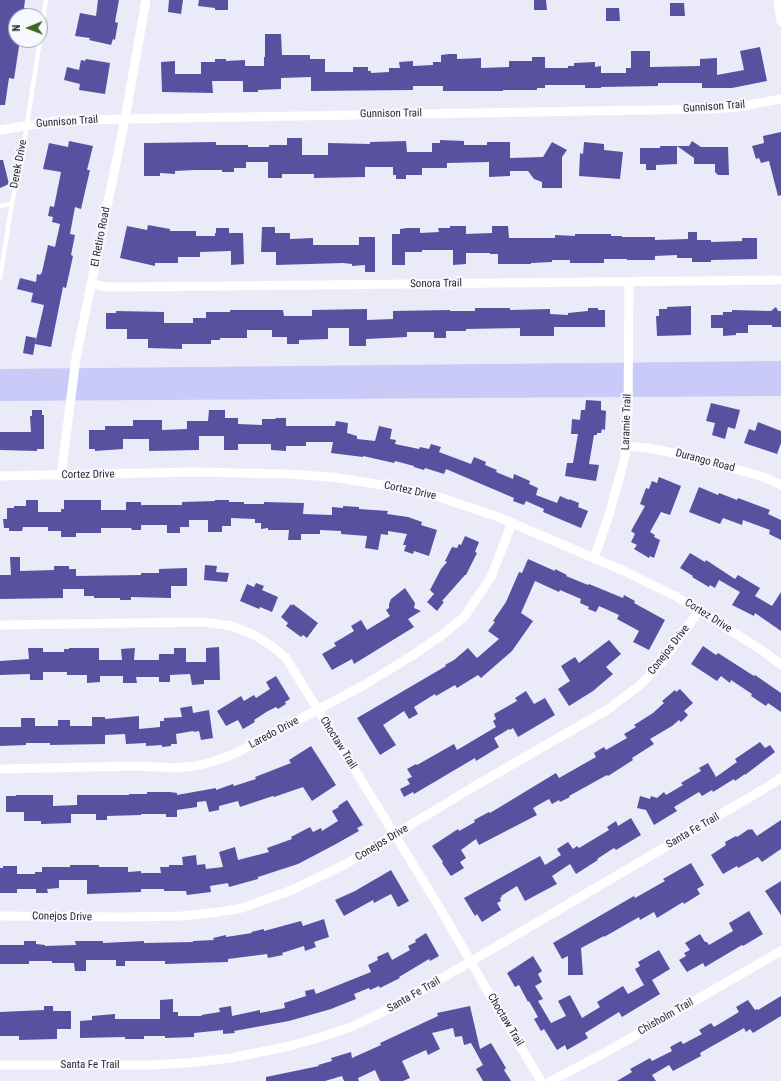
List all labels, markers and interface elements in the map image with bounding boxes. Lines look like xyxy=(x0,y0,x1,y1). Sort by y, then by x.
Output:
north arrow xyxy=(8,8,48,48)
text: N xyxy=(10,25,23,32)
street label: Gunnison Trail xyxy=(683,98,745,116)
street label: Gunnison Trail xyxy=(360,107,422,121)
street label: Gunnison Trail xyxy=(36,113,98,131)
street label: Derek Drive xyxy=(8,139,30,189)
street label: El Retiro Road xyxy=(89,206,113,268)
street label: Sonora Trail xyxy=(410,277,462,291)
street label: Laramie Trail xyxy=(619,394,635,450)
street label: Durango Road xyxy=(674,447,736,475)
street label: Cortez Drive xyxy=(61,468,115,482)
street label: Cortez Drive xyxy=(383,479,437,503)
street label: Cortez Drive xyxy=(682,596,734,636)
street label: Conejos Drive xyxy=(645,622,693,678)
street label: Laredo Drive xyxy=(247,714,301,752)
street label: Choctaw Trail xyxy=(317,714,359,772)
street label: Santa Fe Trail xyxy=(664,811,722,851)
street label: Conejos Drive xyxy=(353,822,411,864)
street label: Conejos Drive xyxy=(32,910,92,924)
street label: Santa Fe Trail xyxy=(385,975,443,1015)
street label: Choctaw Trail xyxy=(484,991,526,1049)
street label: Chisholm Trail xyxy=(636,996,696,1038)
street label: Santa Fe Trail xyxy=(61,1058,119,1072)

